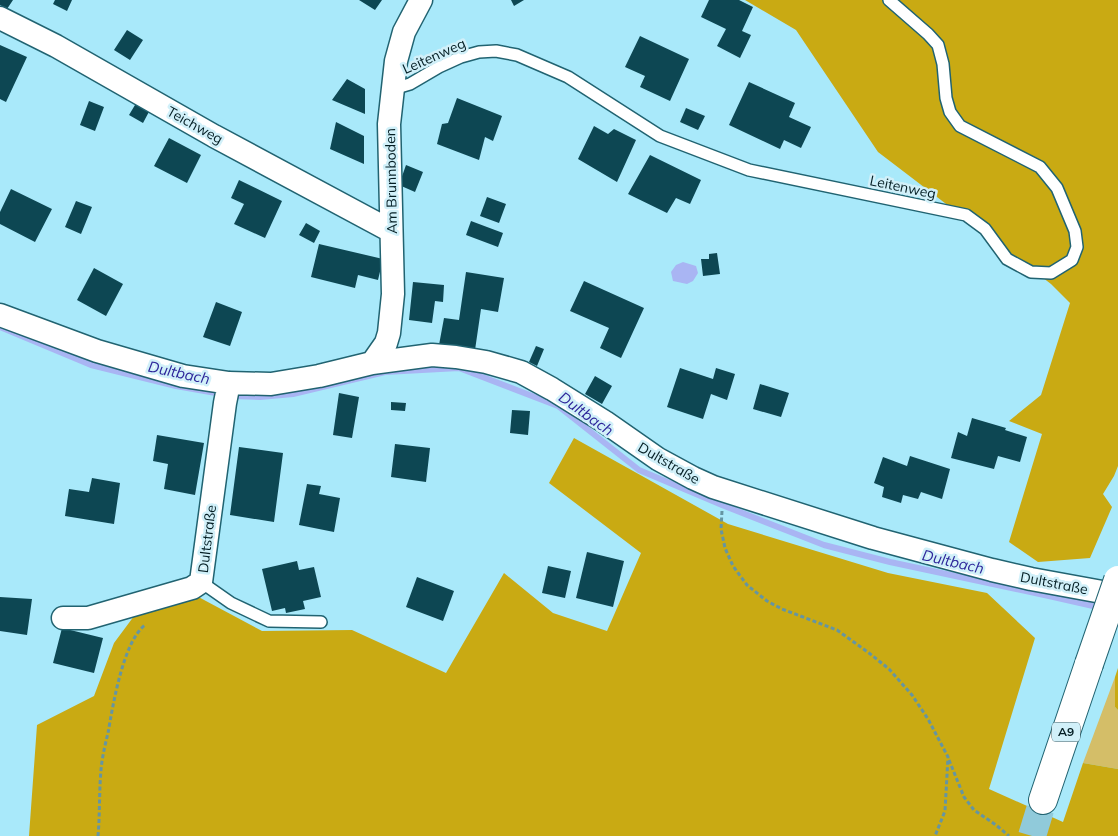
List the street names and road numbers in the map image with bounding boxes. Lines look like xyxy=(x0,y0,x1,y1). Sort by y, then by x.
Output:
street label: Leitenweg xyxy=(400,34,468,78)
street label: Teichweg xyxy=(164,102,226,148)
street label: Am Brunnboden xyxy=(381,128,401,234)
street label: Leitenweg xyxy=(868,171,938,203)
street label: Dultstraße xyxy=(635,438,703,488)
street label: Dultstraße xyxy=(194,504,220,574)
street label: Dultstraße xyxy=(1019,568,1089,598)
road number: A9 xyxy=(1052,722,1080,742)

